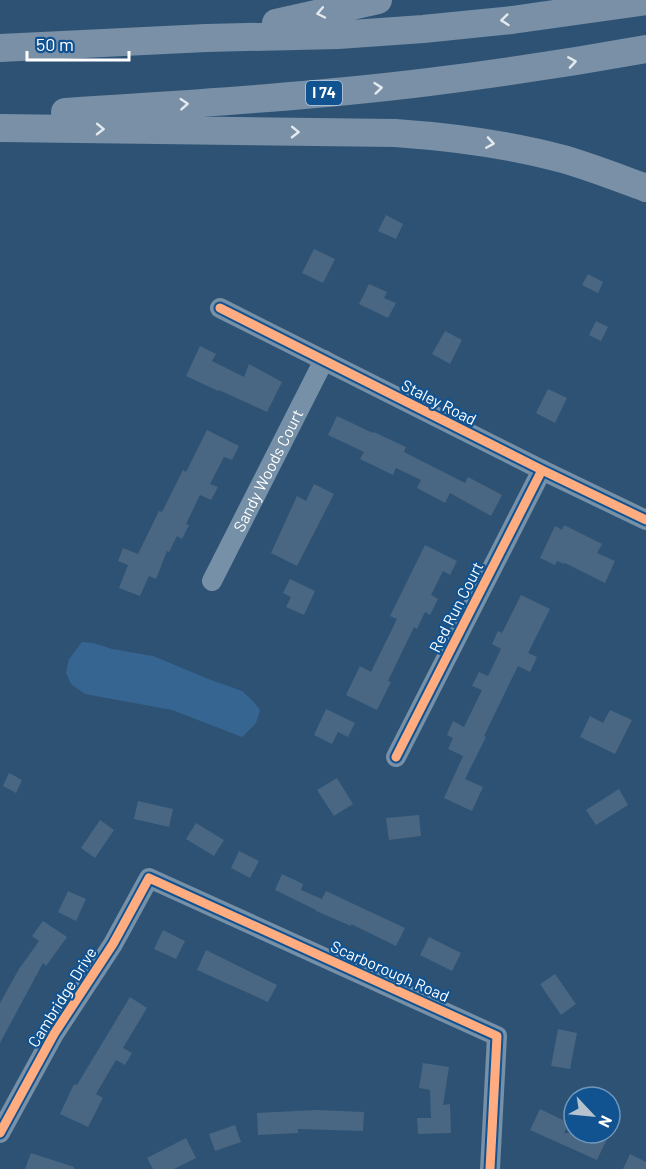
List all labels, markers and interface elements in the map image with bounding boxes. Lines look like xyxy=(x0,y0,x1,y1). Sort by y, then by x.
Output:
one-way arrow xyxy=(317,6,327,19)
one-way arrow xyxy=(500,13,509,26)
scale bar xyxy=(27,24,129,62)
text: 50 m xyxy=(36,33,74,55)
one-way arrow xyxy=(567,56,576,68)
road number: I 74 xyxy=(306,81,342,105)
one-way arrow xyxy=(374,82,383,95)
one-way arrow xyxy=(180,98,189,111)
one-way arrow xyxy=(96,123,105,136)
one-way arrow xyxy=(291,125,300,138)
one-way arrow xyxy=(485,137,494,149)
street label: Staley Road xyxy=(399,375,480,428)
street label: Sandy Woods Court xyxy=(229,406,307,535)
street label: Red Run Court xyxy=(425,558,487,655)
street label: Scarborough Road xyxy=(328,936,452,1005)
street label: Cambridge Drive xyxy=(23,943,100,1050)
north arrow xyxy=(562,1085,622,1145)
text: N xyxy=(595,1113,617,1131)

